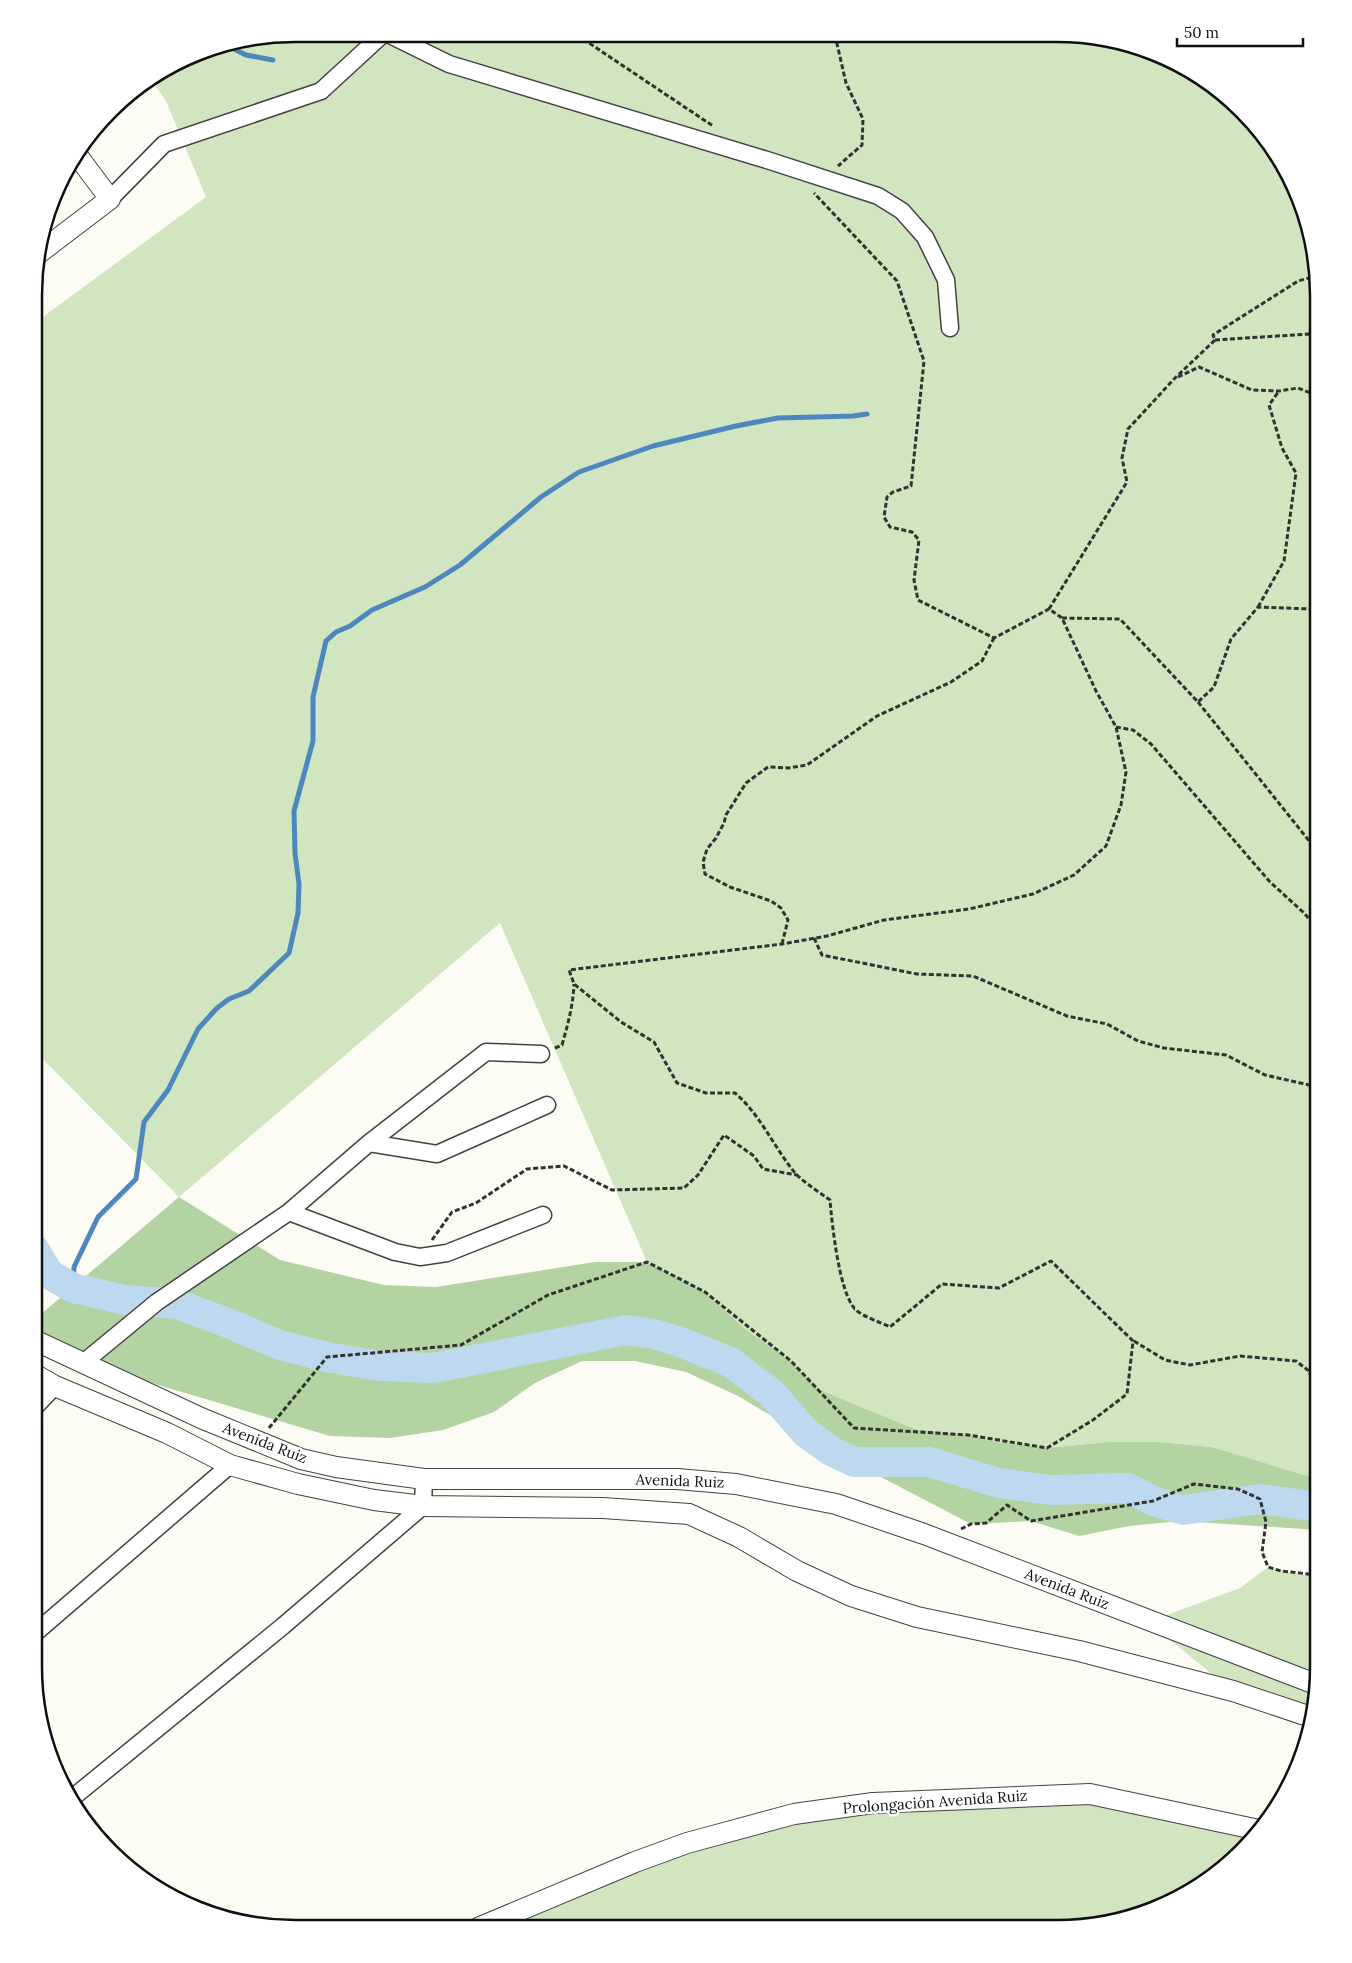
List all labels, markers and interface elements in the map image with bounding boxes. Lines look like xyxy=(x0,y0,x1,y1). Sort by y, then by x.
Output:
scale bar xyxy=(1177,15,1303,47)
text: 50 m xyxy=(1184,23,1219,42)
street label: Avenida Ruiz xyxy=(219,1417,310,1467)
street label: Avenida Ruiz xyxy=(634,1469,725,1492)
street label: Avenida Ruiz xyxy=(1021,1563,1112,1613)
street label: Prolongación Avenida Ruiz xyxy=(842,1786,1028,1817)

